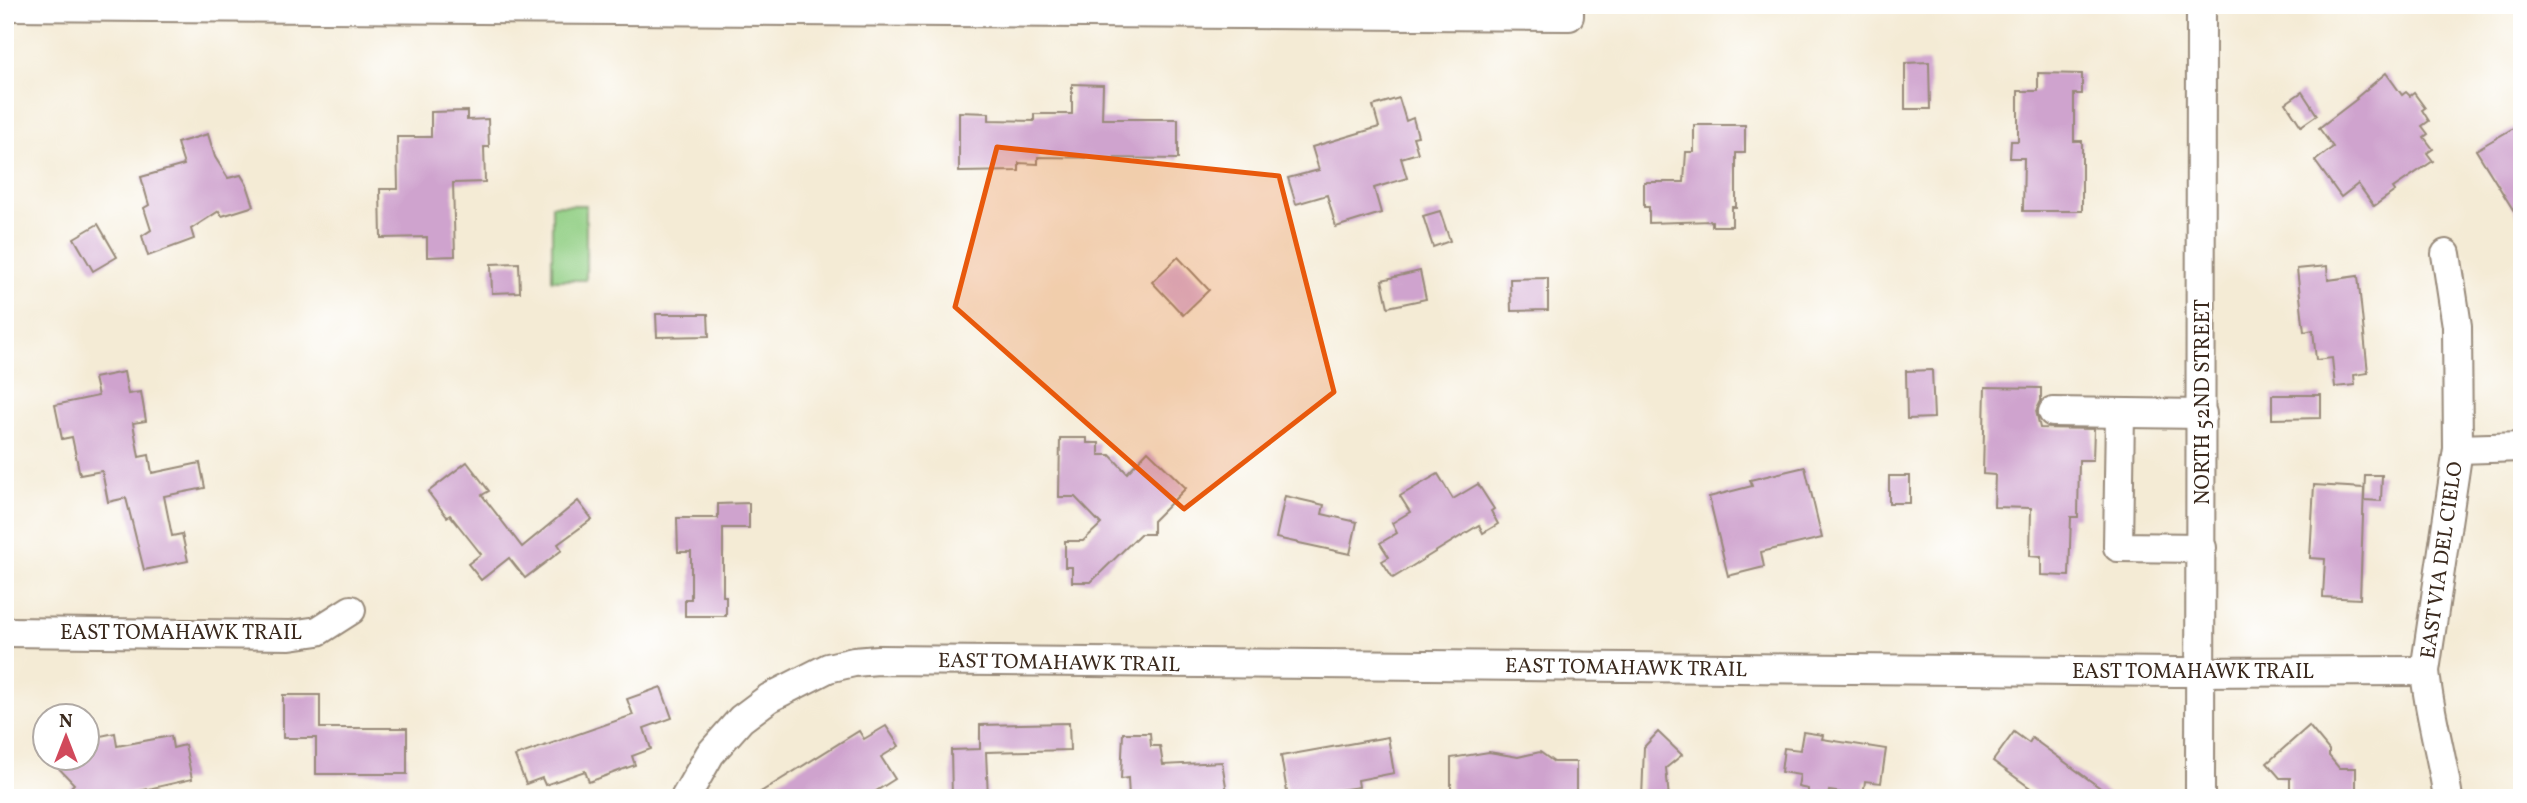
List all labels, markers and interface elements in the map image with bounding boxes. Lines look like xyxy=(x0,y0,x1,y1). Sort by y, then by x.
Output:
street label: NORTH 52ND STREET xyxy=(2189,299,2218,505)
street label: EAST VIA DEL CIELO xyxy=(2414,460,2471,661)
street label: EAST TOMAHAWK TRAIL xyxy=(60,619,302,648)
street label: EAST TOMAHAWK TRAIL xyxy=(938,647,1181,680)
street label: EAST TOMAHAWK TRAIL xyxy=(1505,652,1748,685)
street label: EAST TOMAHAWK TRAIL xyxy=(2072,658,2314,687)
north arrow xyxy=(32,702,102,772)
text: N xyxy=(59,709,73,735)

